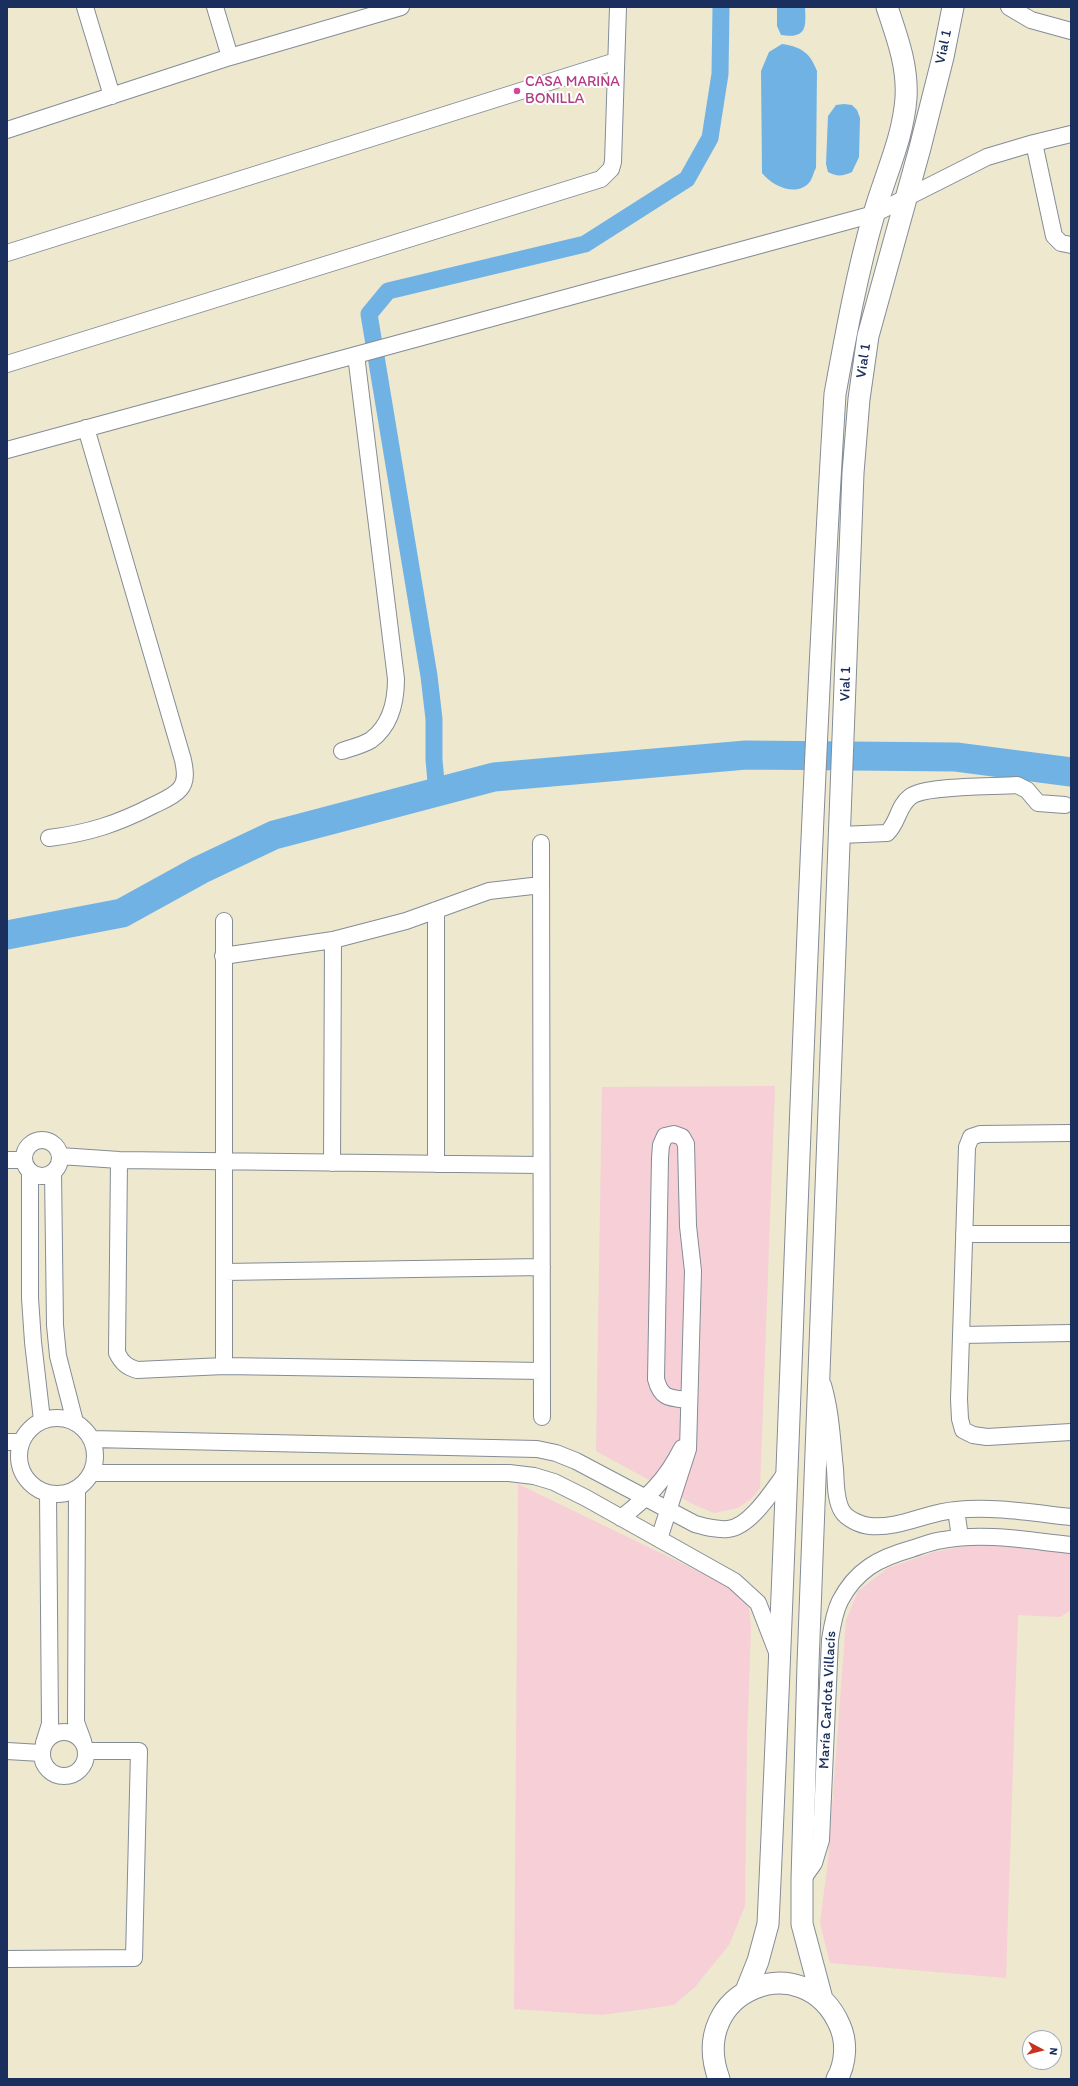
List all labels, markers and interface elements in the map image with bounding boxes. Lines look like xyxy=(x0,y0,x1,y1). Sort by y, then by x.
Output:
street label: Vial 1 xyxy=(932,28,956,66)
place label: CASA MARINA BONILLA xyxy=(525,73,620,108)
marker: CASA MARINA BONILLA xyxy=(512,86,522,96)
street label: Vial 1 xyxy=(853,343,875,379)
street label: Vial 1 xyxy=(836,666,856,702)
street label: María Carlota Villacís xyxy=(815,1630,841,1770)
north arrow xyxy=(1022,2030,1062,2070)
text: N xyxy=(1047,2047,1060,2056)

